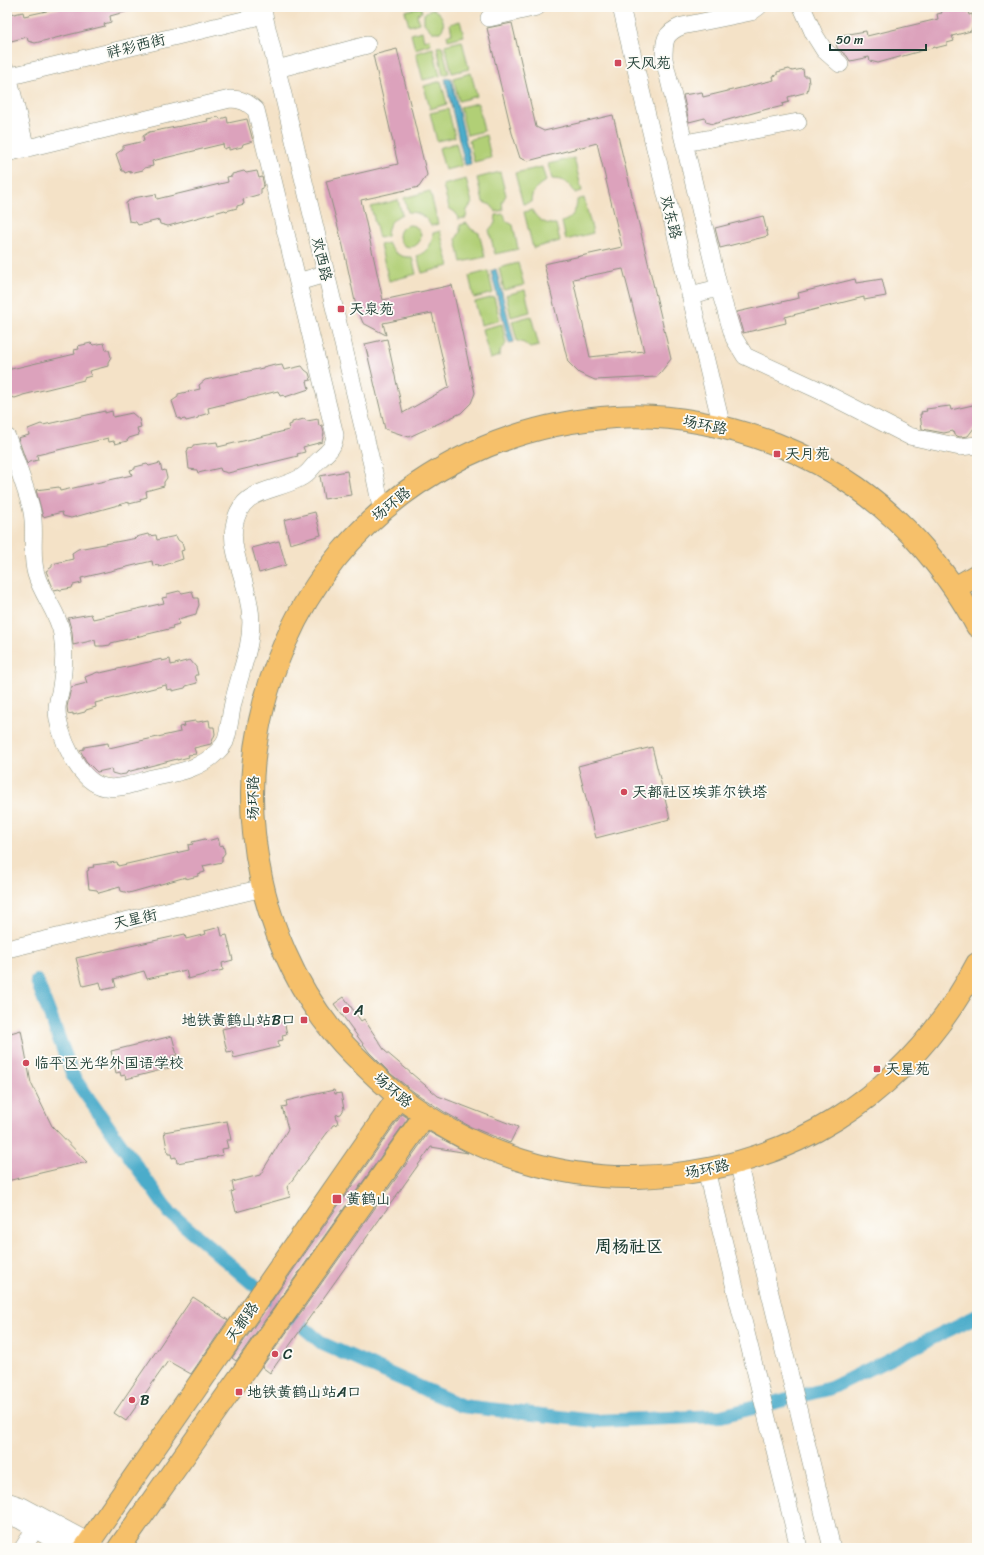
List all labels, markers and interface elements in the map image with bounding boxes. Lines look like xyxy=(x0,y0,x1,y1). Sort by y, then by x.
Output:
street label: 祥彩西街 xyxy=(104,26,168,66)
scale bar xyxy=(830,26,926,52)
text: 50 m xyxy=(836,29,863,51)
place label: 天风苑 xyxy=(626,50,671,76)
marker: 天风苑 xyxy=(613,58,623,68)
street label: 欢东路 xyxy=(653,192,689,242)
street label: 欢西路 xyxy=(304,234,340,284)
place label: 天泉苑 xyxy=(349,296,394,322)
marker: 天泉苑 xyxy=(336,304,346,314)
street label: 场环路 xyxy=(680,408,730,442)
place label: 天月苑 xyxy=(785,441,830,467)
marker: 天月苑 xyxy=(772,449,782,459)
street label: 场环路 xyxy=(365,480,417,528)
street label: 场环路 xyxy=(240,775,266,821)
place label: 天都社区埃菲尔铁塔 xyxy=(632,779,767,805)
marker: 天都社区埃菲尔铁塔 xyxy=(619,787,629,797)
street label: 天星街 xyxy=(110,901,160,937)
place label: A xyxy=(353,997,364,1023)
marker: A xyxy=(341,1005,351,1015)
place label: 地铁黄鹤山站B口 xyxy=(182,1007,296,1033)
marker: 地铁黄鹤山站B口 xyxy=(299,1015,309,1025)
place label: 临平区光华外国语学校 xyxy=(34,1050,184,1076)
place label: 天星苑 xyxy=(885,1056,930,1082)
marker: 临平区光华外国语学校 xyxy=(21,1058,31,1068)
marker: 天星苑 xyxy=(872,1064,882,1074)
street label: 场环路 xyxy=(367,1066,419,1114)
street label: 场环路 xyxy=(682,1152,732,1186)
place label: 黄鹤山 xyxy=(346,1186,391,1212)
marker: 黄鹤山 xyxy=(331,1193,343,1205)
district label: 周杨社区 xyxy=(595,1231,663,1261)
street label: 天都路 xyxy=(218,1296,266,1348)
place label: C xyxy=(283,1341,293,1367)
marker: C xyxy=(270,1349,280,1359)
place label: 地铁黄鹤山站A口 xyxy=(247,1379,362,1405)
place label: B xyxy=(140,1387,150,1413)
marker: 地铁黄鹤山站A口 xyxy=(234,1387,244,1397)
marker: B xyxy=(127,1395,137,1405)

